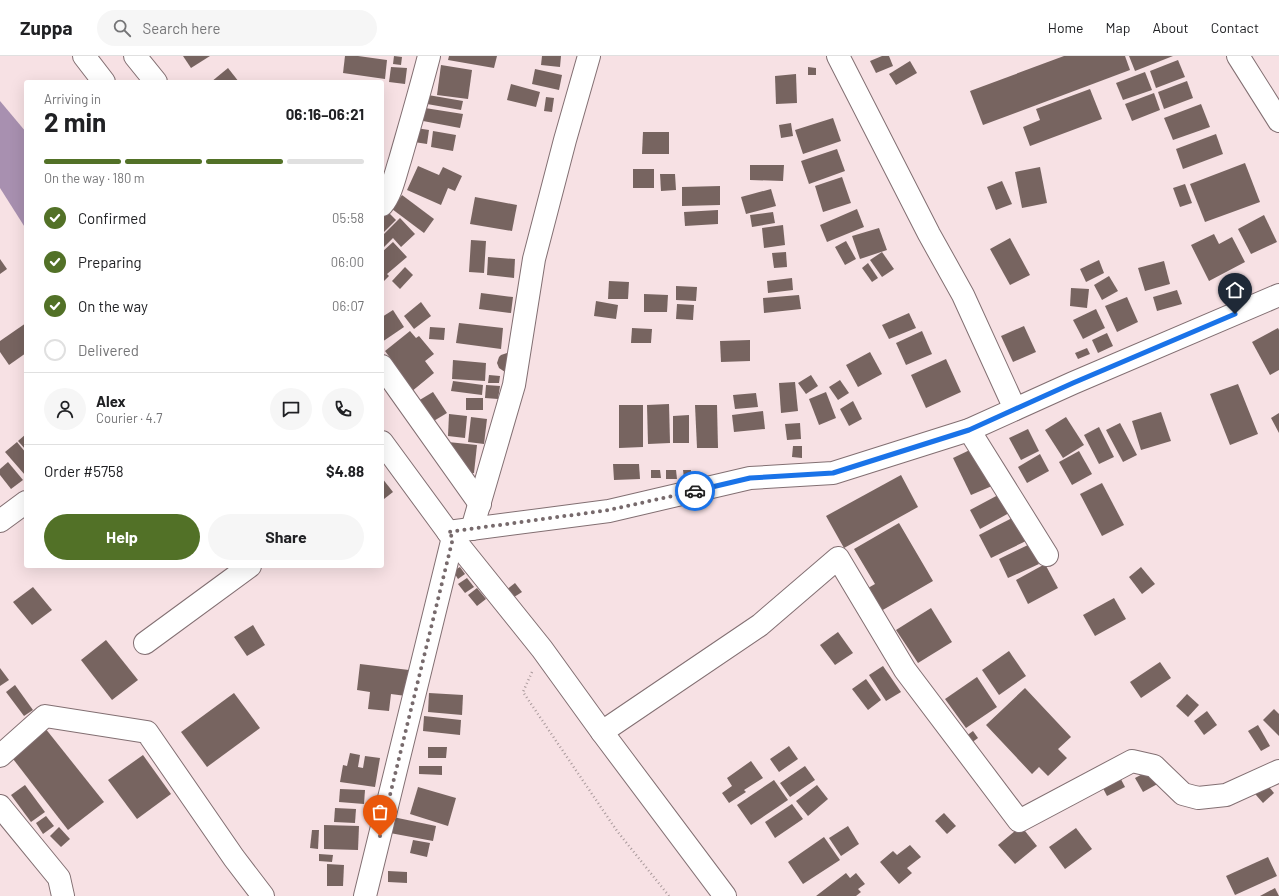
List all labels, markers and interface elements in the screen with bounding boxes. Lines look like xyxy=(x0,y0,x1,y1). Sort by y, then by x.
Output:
search box xyxy=(97,10,377,46)
text: Zuppa xyxy=(20,16,73,39)
icon: search xyxy=(111,17,133,39)
text: Search here xyxy=(143,19,221,37)
text: Home xyxy=(1048,19,1084,36)
text: Map xyxy=(1106,19,1130,36)
text: About xyxy=(1152,19,1189,36)
text: Contact xyxy=(1211,19,1259,36)
text: Arriving in xyxy=(44,91,101,107)
text: 06:16–06:21 xyxy=(286,105,364,123)
text: 2 min xyxy=(44,106,106,137)
text: On the way · 180 m xyxy=(44,170,145,186)
icon: check xyxy=(44,207,66,229)
text: Confirmed xyxy=(78,209,146,227)
text: 05:58 xyxy=(332,210,364,226)
icon: check xyxy=(44,251,66,273)
text: Preparing xyxy=(78,253,142,271)
text: 06:00 xyxy=(331,254,364,270)
pin xyxy=(1218,273,1252,314)
icon: home xyxy=(1224,279,1246,301)
icon: check xyxy=(44,295,66,317)
text: On the way xyxy=(78,297,148,315)
text: 06:07 xyxy=(332,298,364,314)
text: Delivered xyxy=(78,341,139,359)
button: person xyxy=(44,388,86,430)
button: chat xyxy=(270,388,312,430)
button: phone xyxy=(322,388,364,430)
text: Alex xyxy=(96,392,126,410)
text: Courier · 4.7 xyxy=(96,410,163,426)
text: Order #5758 xyxy=(44,462,124,480)
text: $4.88 xyxy=(326,462,364,480)
courier xyxy=(675,471,715,511)
icon: car xyxy=(684,480,706,502)
button: Help xyxy=(44,514,200,560)
button: Share xyxy=(208,514,364,560)
pin xyxy=(363,795,397,836)
icon: bag xyxy=(369,801,391,823)

